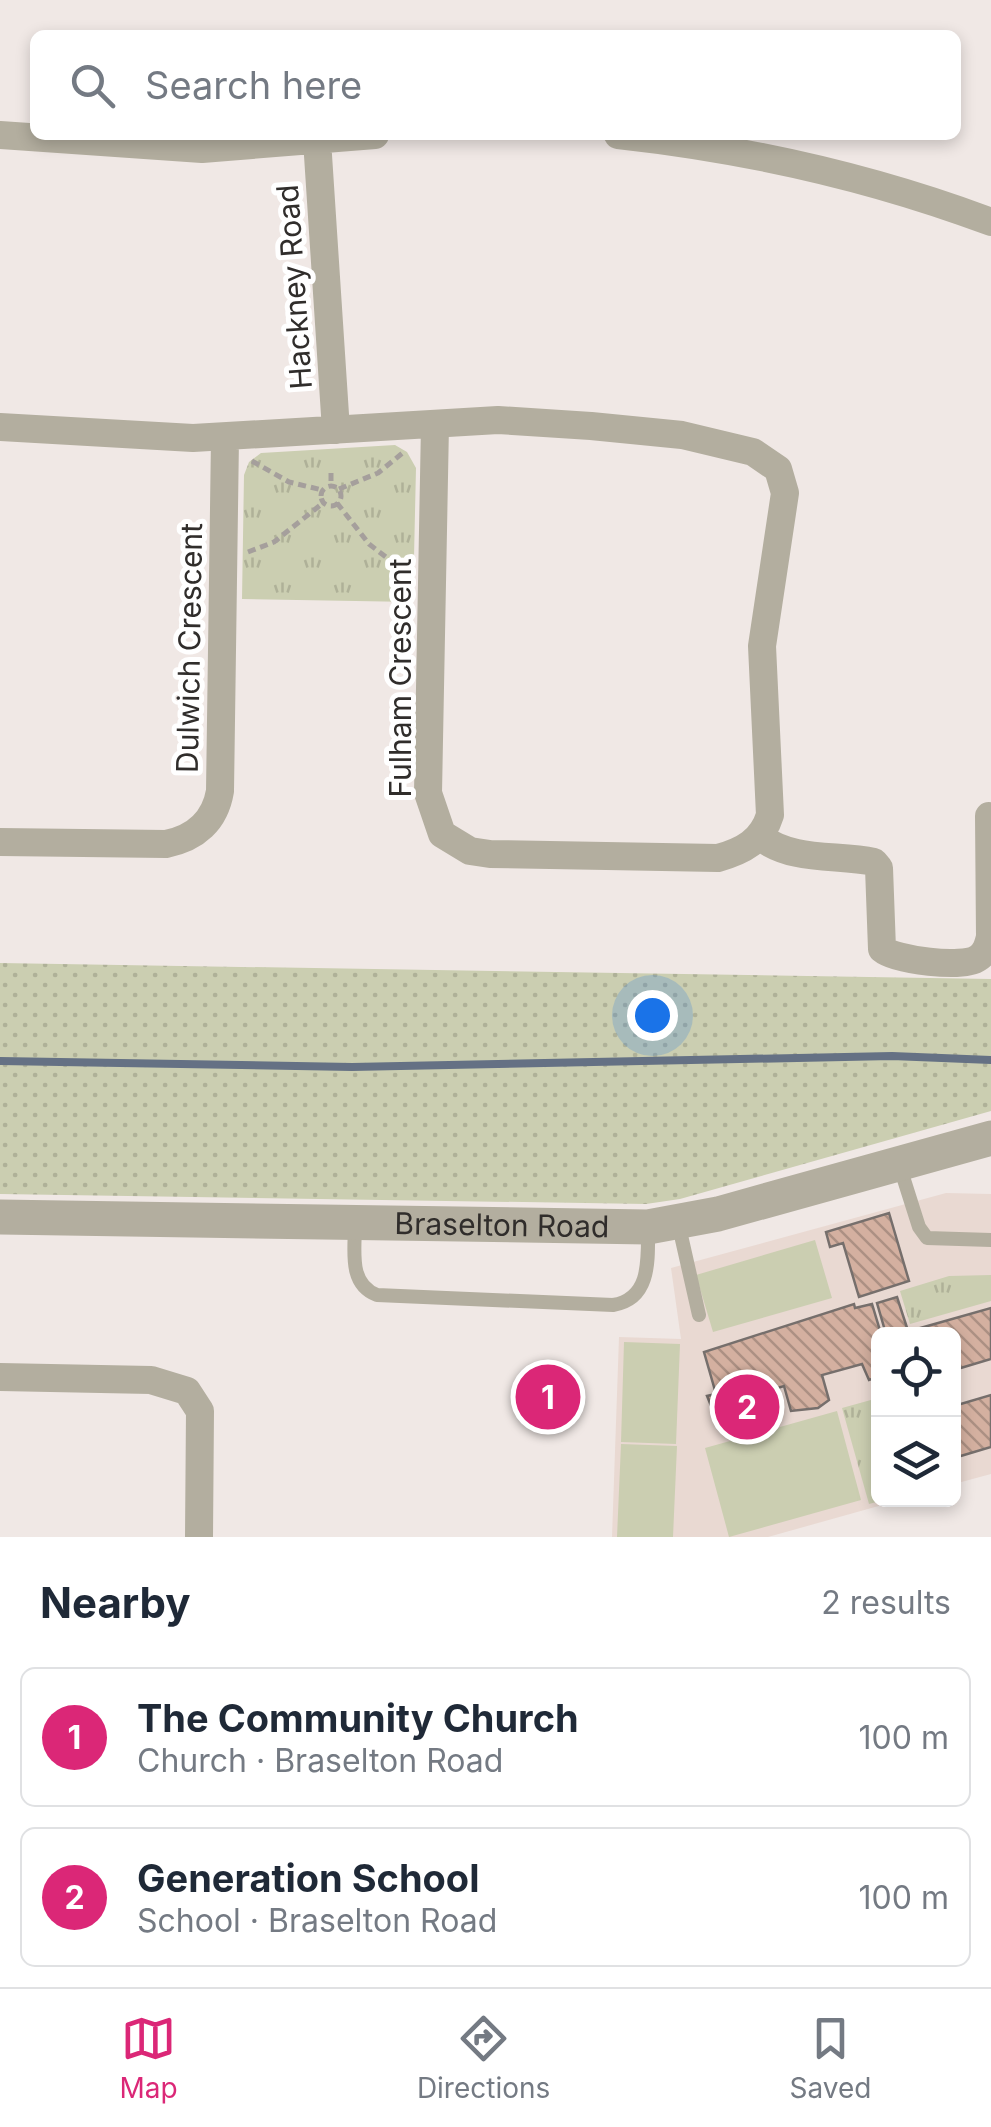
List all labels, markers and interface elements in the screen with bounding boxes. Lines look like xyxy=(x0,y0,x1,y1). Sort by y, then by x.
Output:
search box xyxy=(30,30,961,140)
icon: search xyxy=(65,58,120,113)
text: Search here xyxy=(145,62,362,108)
street label: Hackney Road xyxy=(269,183,319,391)
street label: Dulwich Crescent xyxy=(169,523,209,773)
street label: Fulham Crescent xyxy=(382,558,418,798)
your location xyxy=(627,990,678,1041)
street label: Braselton Road xyxy=(394,1205,610,1244)
map controls xyxy=(871,1327,961,1507)
button: locate xyxy=(871,1327,961,1417)
pin: 1 xyxy=(516,1360,580,1434)
pin: 2 xyxy=(714,1370,780,1444)
button: layers xyxy=(871,1417,961,1507)
text: Nearby xyxy=(40,1577,191,1628)
text: 2 results xyxy=(821,1583,951,1622)
text: The Community Church xyxy=(137,1695,579,1741)
text: 1 xyxy=(68,1718,81,1757)
text: 100 m xyxy=(859,1718,949,1757)
text: Church · Braselton Road xyxy=(137,1741,503,1780)
text: Generation School xyxy=(137,1855,479,1901)
text: 2 xyxy=(64,1878,85,1917)
text: 100 m xyxy=(859,1878,949,1917)
text: School · Braselton Road xyxy=(137,1901,497,1940)
tab: Map xyxy=(120,2011,178,2105)
tab: Directions xyxy=(417,2011,550,2105)
tab: Saved xyxy=(789,2011,871,2105)

